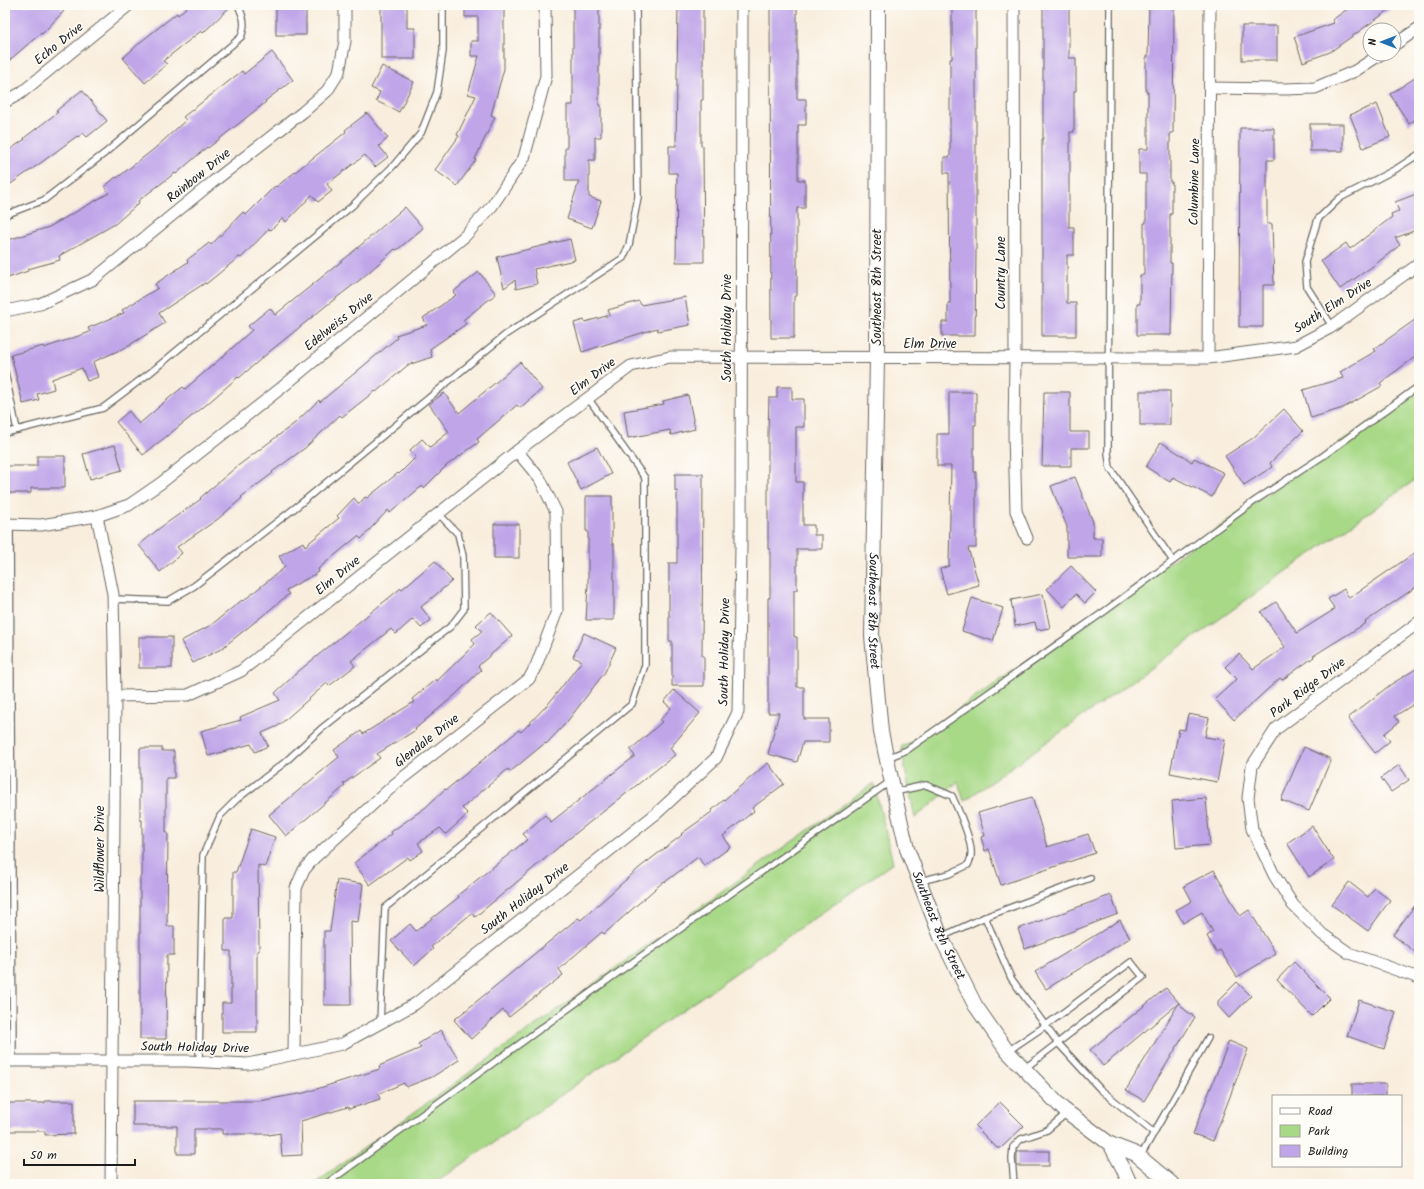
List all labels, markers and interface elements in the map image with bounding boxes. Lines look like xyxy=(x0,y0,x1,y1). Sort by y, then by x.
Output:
street label: Echo Drive xyxy=(30,17,88,71)
north arrow xyxy=(1362,22,1402,62)
text: N xyxy=(1364,38,1382,45)
street label: Columbine Lane xyxy=(1184,138,1206,226)
street label: Rainbow Drive xyxy=(162,143,236,209)
street label: Southeast 8th Street xyxy=(867,228,888,345)
street label: Country Lane xyxy=(991,236,1012,310)
street label: South Elm Drive xyxy=(1290,273,1376,339)
street label: South Holiday Drive xyxy=(717,274,738,382)
street label: Edelweiss Drive xyxy=(300,287,378,357)
street label: Elm Drive xyxy=(903,334,957,355)
street label: Elm Drive xyxy=(565,352,621,401)
street label: Elm Drive xyxy=(311,551,365,601)
street label: Southeast 8th Street xyxy=(861,552,886,671)
street label: South Holiday Drive xyxy=(714,598,736,706)
street label: Park Ridge Drive xyxy=(1266,652,1350,724)
street label: Glendale Drive xyxy=(390,709,464,773)
street label: Wildflower Drive xyxy=(90,805,111,893)
street label: South Holiday Drive xyxy=(476,857,574,941)
street label: Southeast 8th Street xyxy=(906,868,972,984)
street label: South Holiday Drive xyxy=(141,1037,249,1059)
legend xyxy=(1272,1095,1402,1167)
text: Road xyxy=(1308,1102,1333,1121)
text: Park xyxy=(1308,1122,1330,1141)
scale bar xyxy=(24,1141,135,1167)
text: Building xyxy=(1308,1142,1348,1161)
text: 50 m xyxy=(30,1146,57,1165)

